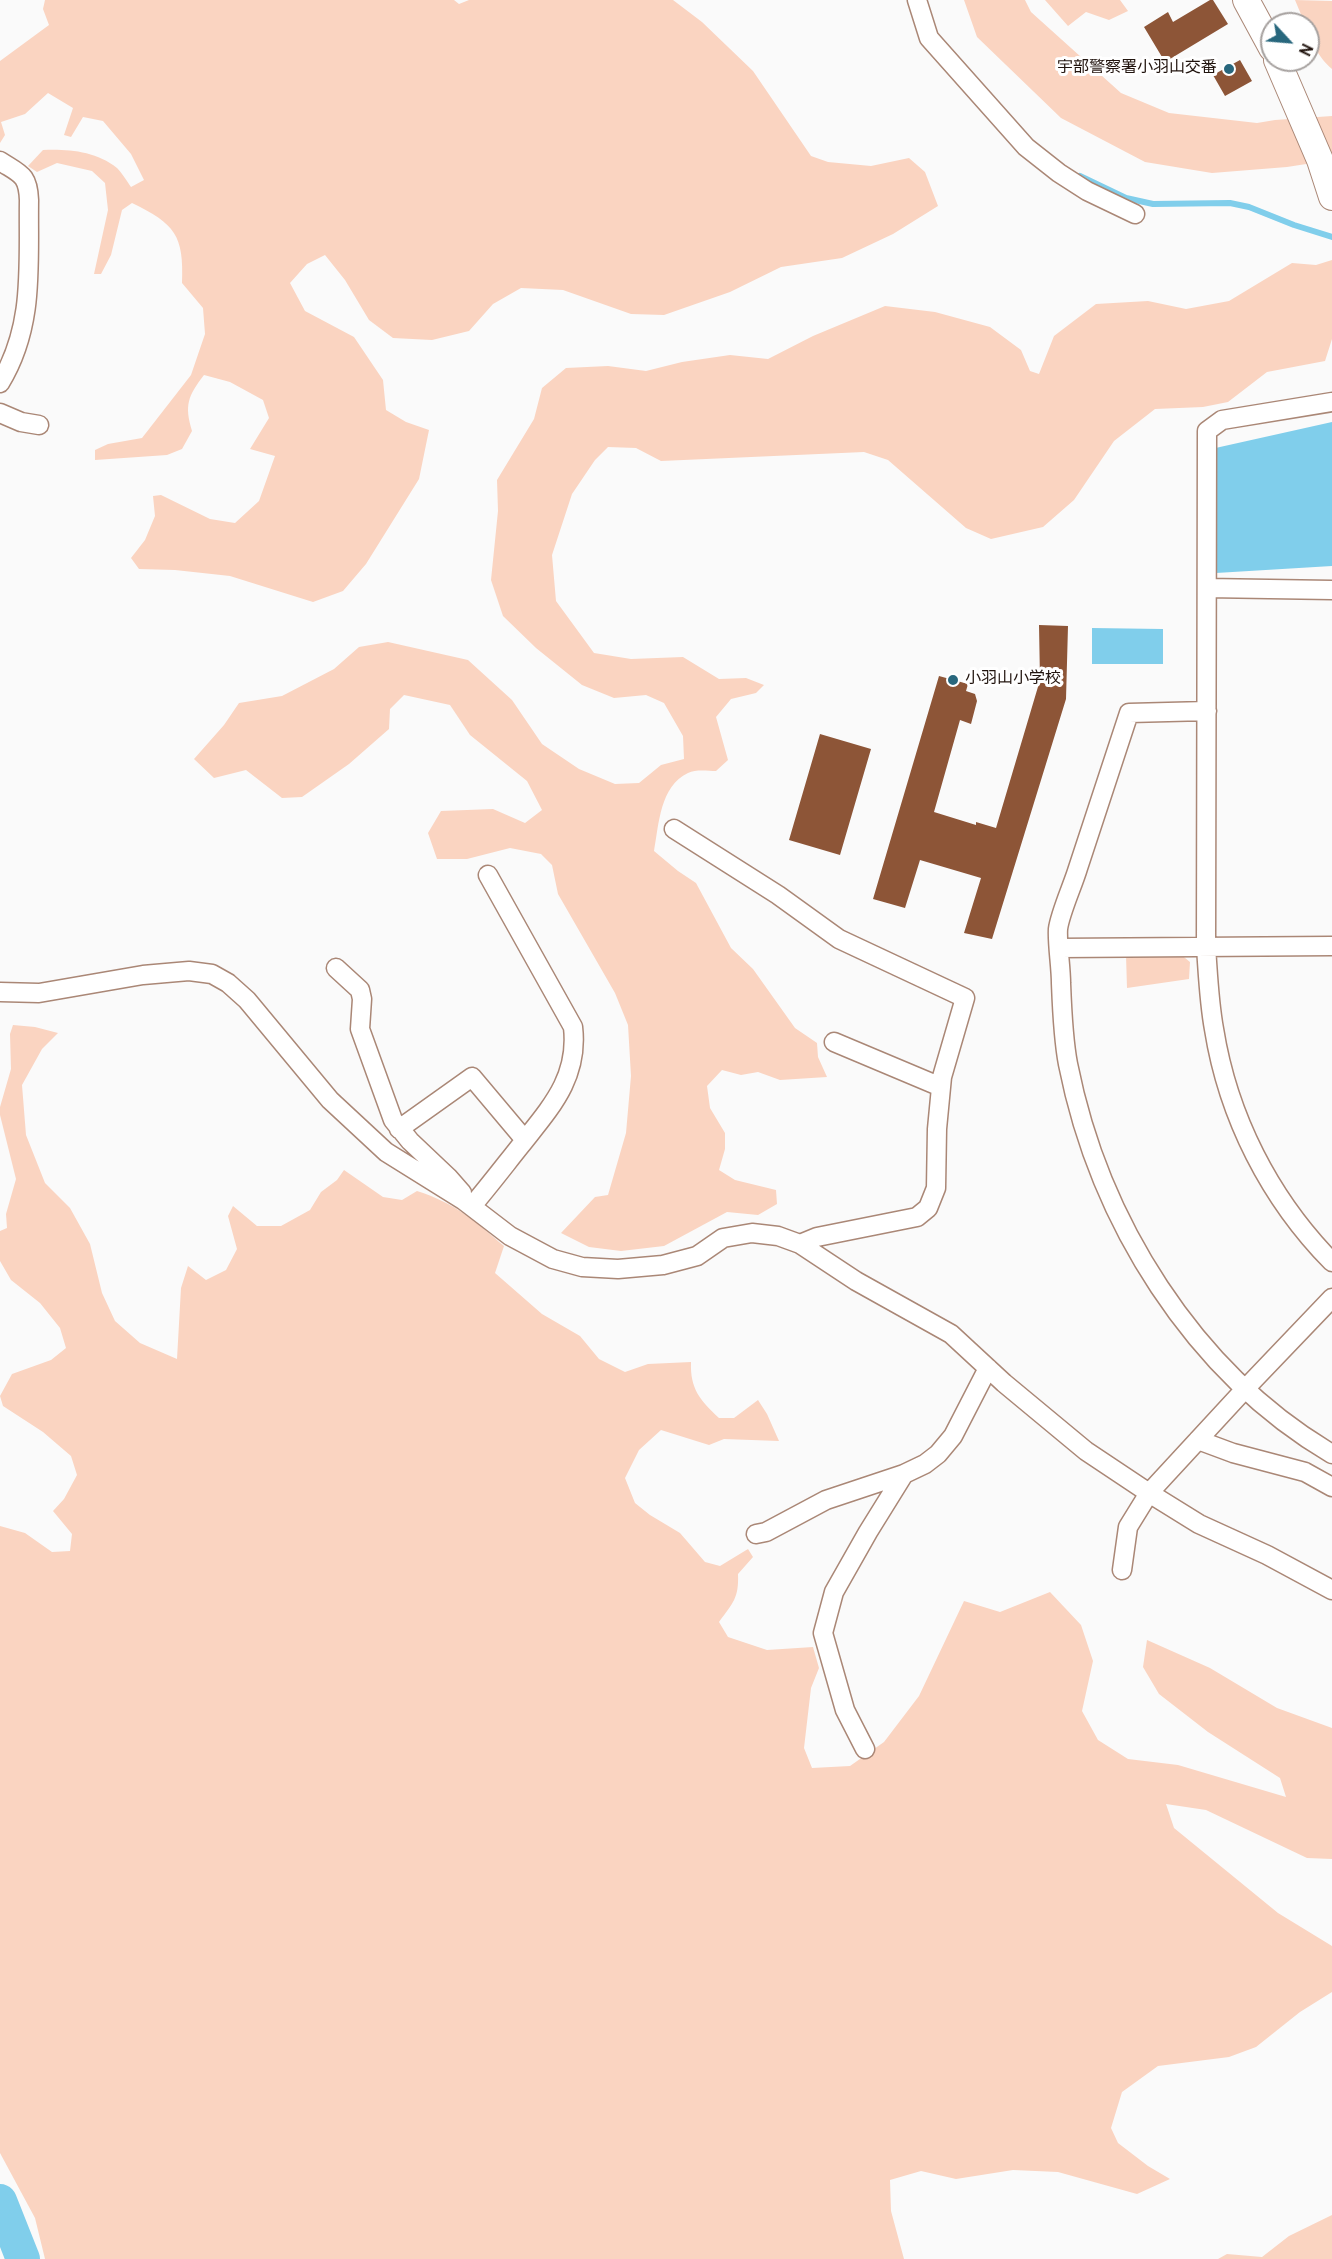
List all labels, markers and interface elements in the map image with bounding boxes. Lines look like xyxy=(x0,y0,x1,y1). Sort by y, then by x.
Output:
north arrow xyxy=(1260,12,1320,72)
text: N xyxy=(1293,39,1316,59)
place label: 宇部警察署小羽山交番 xyxy=(1057,59,1217,79)
marker: 宇部警察署小羽山交番 xyxy=(1222,62,1236,76)
place label: 小羽山小学校 xyxy=(965,670,1061,690)
marker: 小羽山小学校 xyxy=(946,673,960,687)

